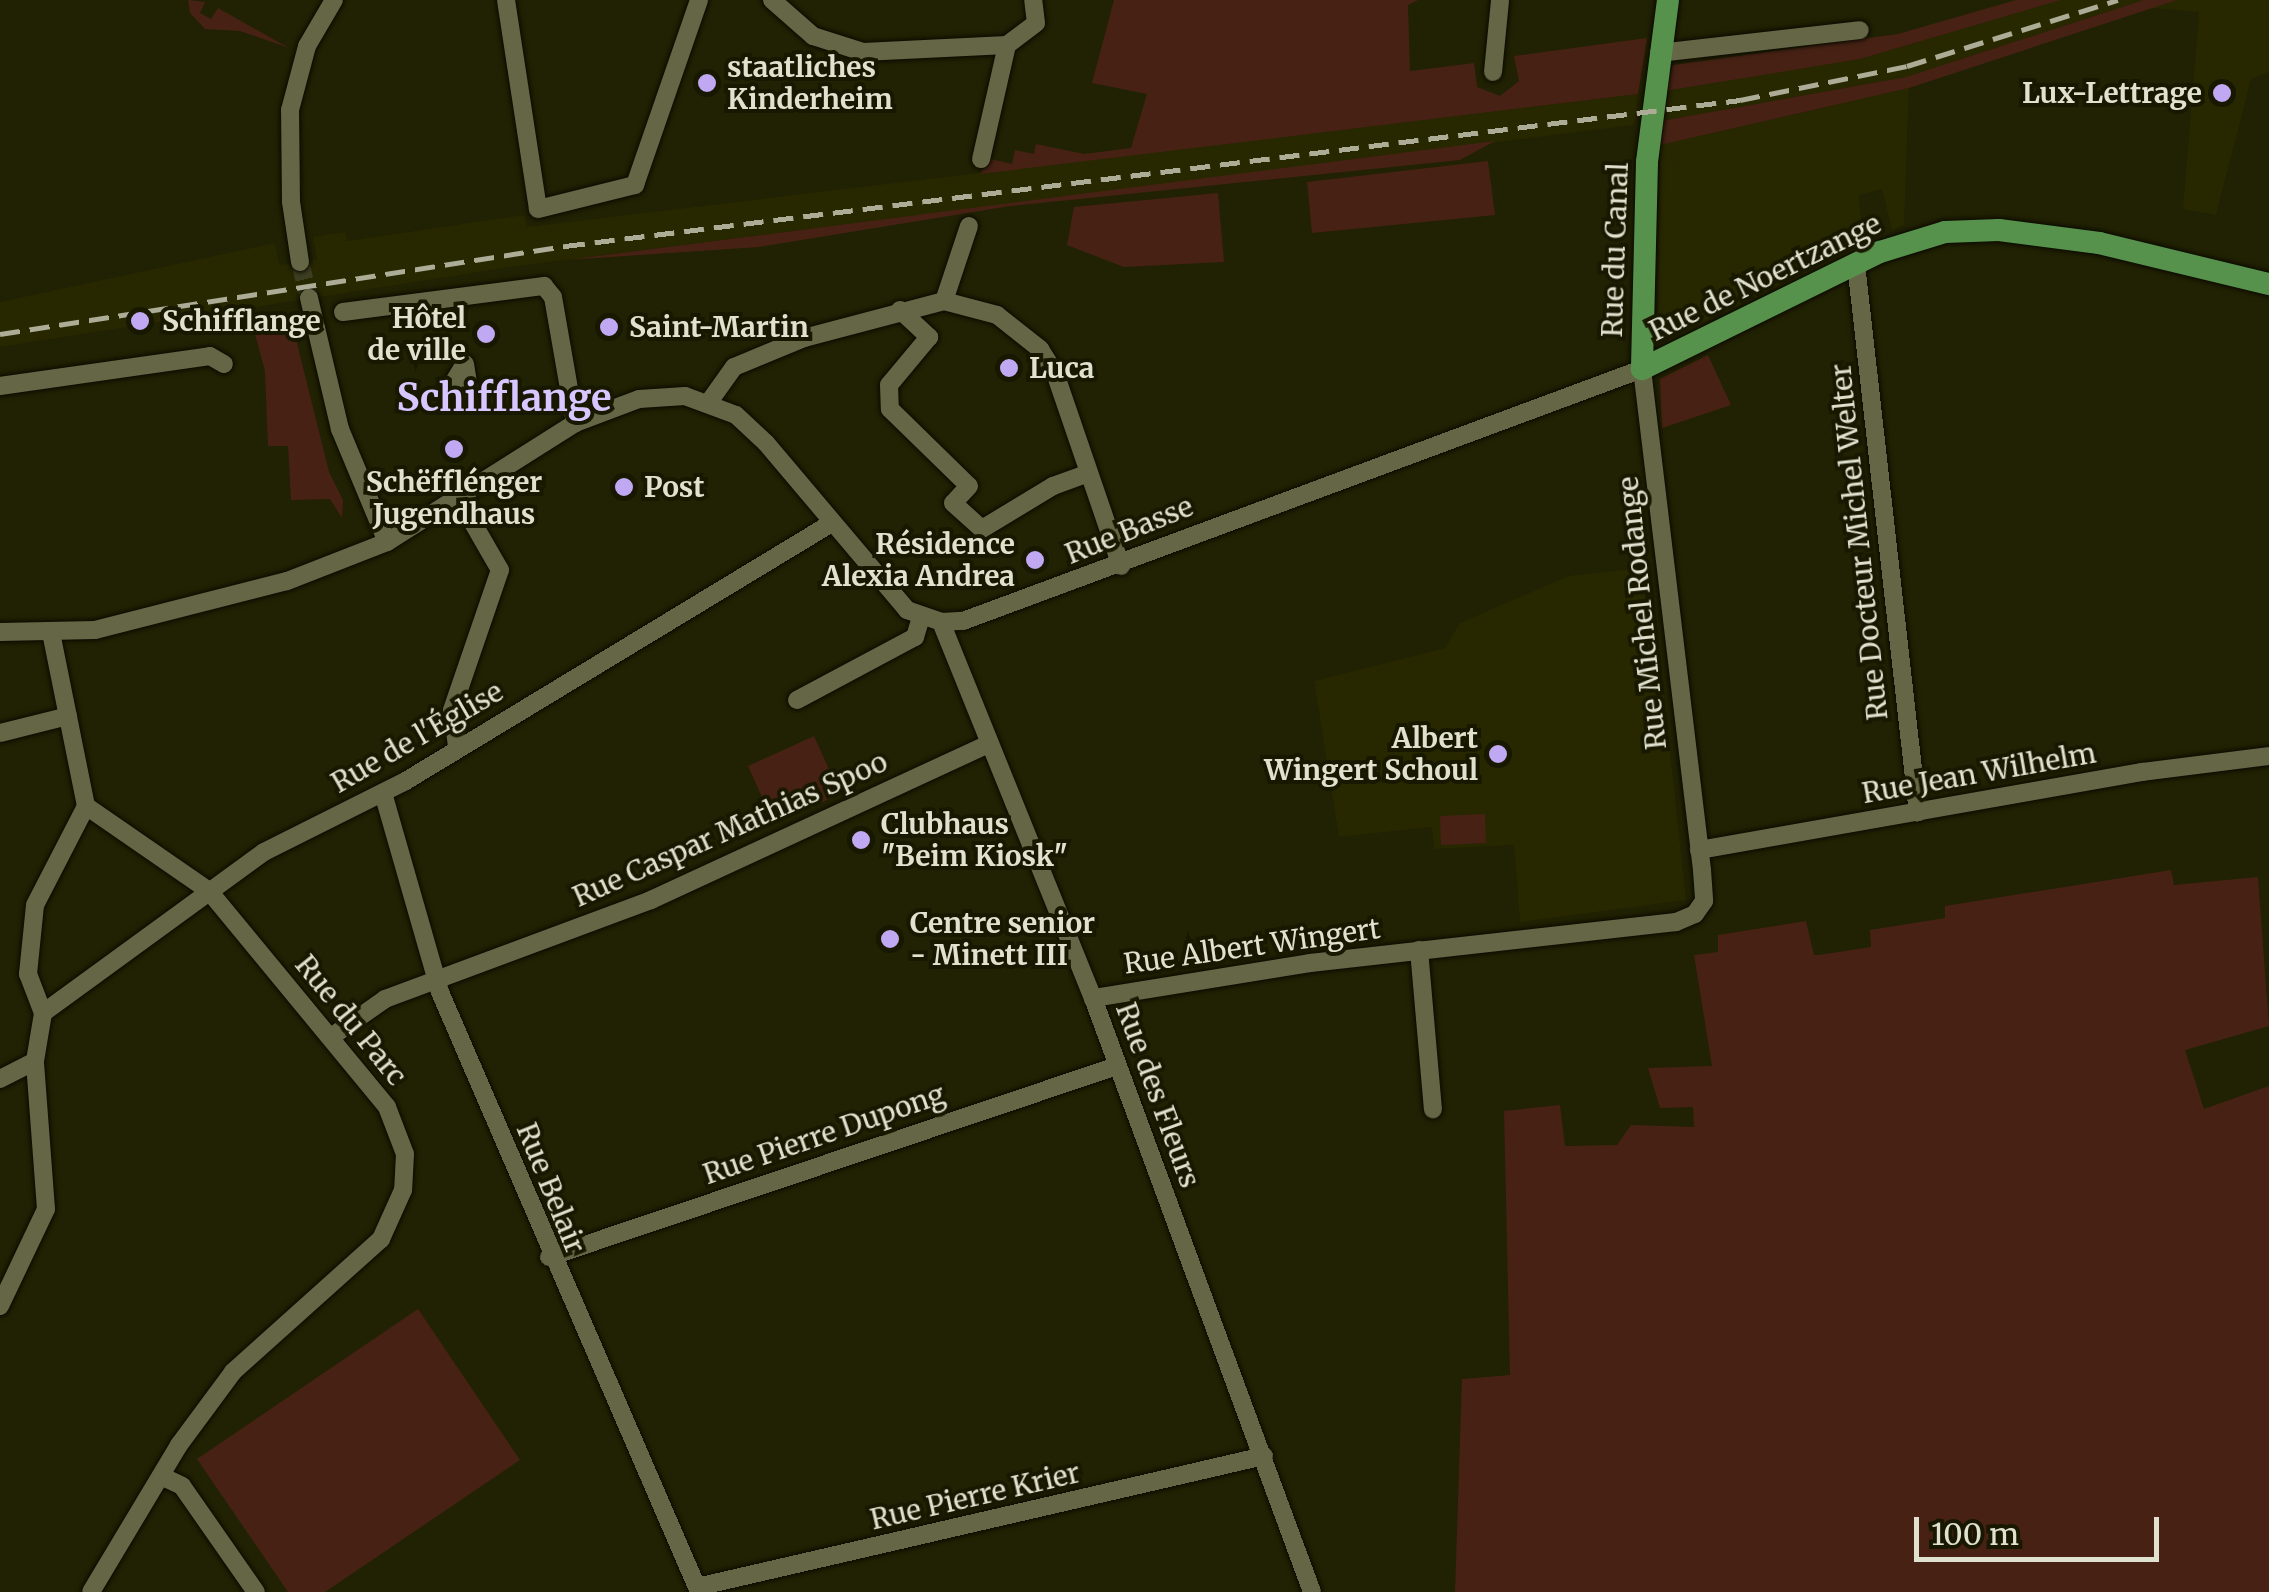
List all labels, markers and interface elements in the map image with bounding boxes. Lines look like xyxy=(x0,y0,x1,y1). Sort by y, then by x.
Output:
place label: staatliches Kinderheim xyxy=(727,50,893,116)
marker: staatliches Kinderheim xyxy=(696,72,718,94)
place label: Lux-Lettrage xyxy=(2022,76,2202,110)
marker: Lux-Lettrage xyxy=(2211,82,2233,104)
street label: Rue du Canal xyxy=(1595,162,1635,338)
street label: Rue de Noertzange xyxy=(1644,206,1886,348)
place label: Hôtel de ville xyxy=(368,301,466,367)
place label: Schifflange xyxy=(162,304,321,338)
marker: Schifflange xyxy=(127,308,153,334)
place label: Saint-Martin xyxy=(629,310,809,344)
marker: Saint-Martin xyxy=(598,316,620,338)
marker: Hôtel de ville xyxy=(475,323,497,345)
place label: Luca xyxy=(1029,351,1094,385)
marker: Luca xyxy=(998,357,1020,379)
street label: Rue Docteur Michel Welter xyxy=(1824,362,1894,722)
district label: Schifflange xyxy=(396,375,612,421)
marker: Schëfflénger Jugendhaus xyxy=(443,438,465,460)
place label: Schëfflénger Jugendhaus xyxy=(366,465,542,531)
place label: Post xyxy=(644,470,705,504)
street label: Rue Michel Rodange xyxy=(1611,475,1673,751)
marker: Post xyxy=(613,476,635,498)
street label: Rue Basse xyxy=(1060,489,1198,571)
place label: Résidence Alexia Andrea xyxy=(822,527,1015,593)
marker: Résidence Alexia Andrea xyxy=(1024,549,1046,571)
street label: Rue de l'Église xyxy=(325,674,509,800)
place label: Albert Wingert Schoul xyxy=(1264,721,1478,787)
street label: Rue Jean Wilhelm xyxy=(1859,736,2099,810)
marker: Albert Wingert Schoul xyxy=(1487,743,1509,765)
street label: Rue Caspar Mathias Spoo xyxy=(568,744,892,914)
place label: Clubhaus "Beim Kiosk" xyxy=(881,807,1068,873)
marker: Clubhaus "Beim Kiosk" xyxy=(850,829,872,851)
place label: Centre senior - Minett III xyxy=(910,906,1095,972)
street label: Rue Albert Wingert xyxy=(1122,911,1382,981)
marker: Centre senior - Minett III xyxy=(879,928,901,950)
street label: Rue du Parc xyxy=(288,948,414,1092)
street label: Rue des Fleurs xyxy=(1109,998,1207,1192)
street label: Rue Pierre Dupong xyxy=(699,1077,949,1191)
street label: Rue Belair xyxy=(510,1118,592,1258)
street label: Rue Pierre Krier xyxy=(867,1456,1083,1536)
scale bar xyxy=(1919,1497,2164,1559)
text: 100 m xyxy=(1931,1515,2019,1553)

